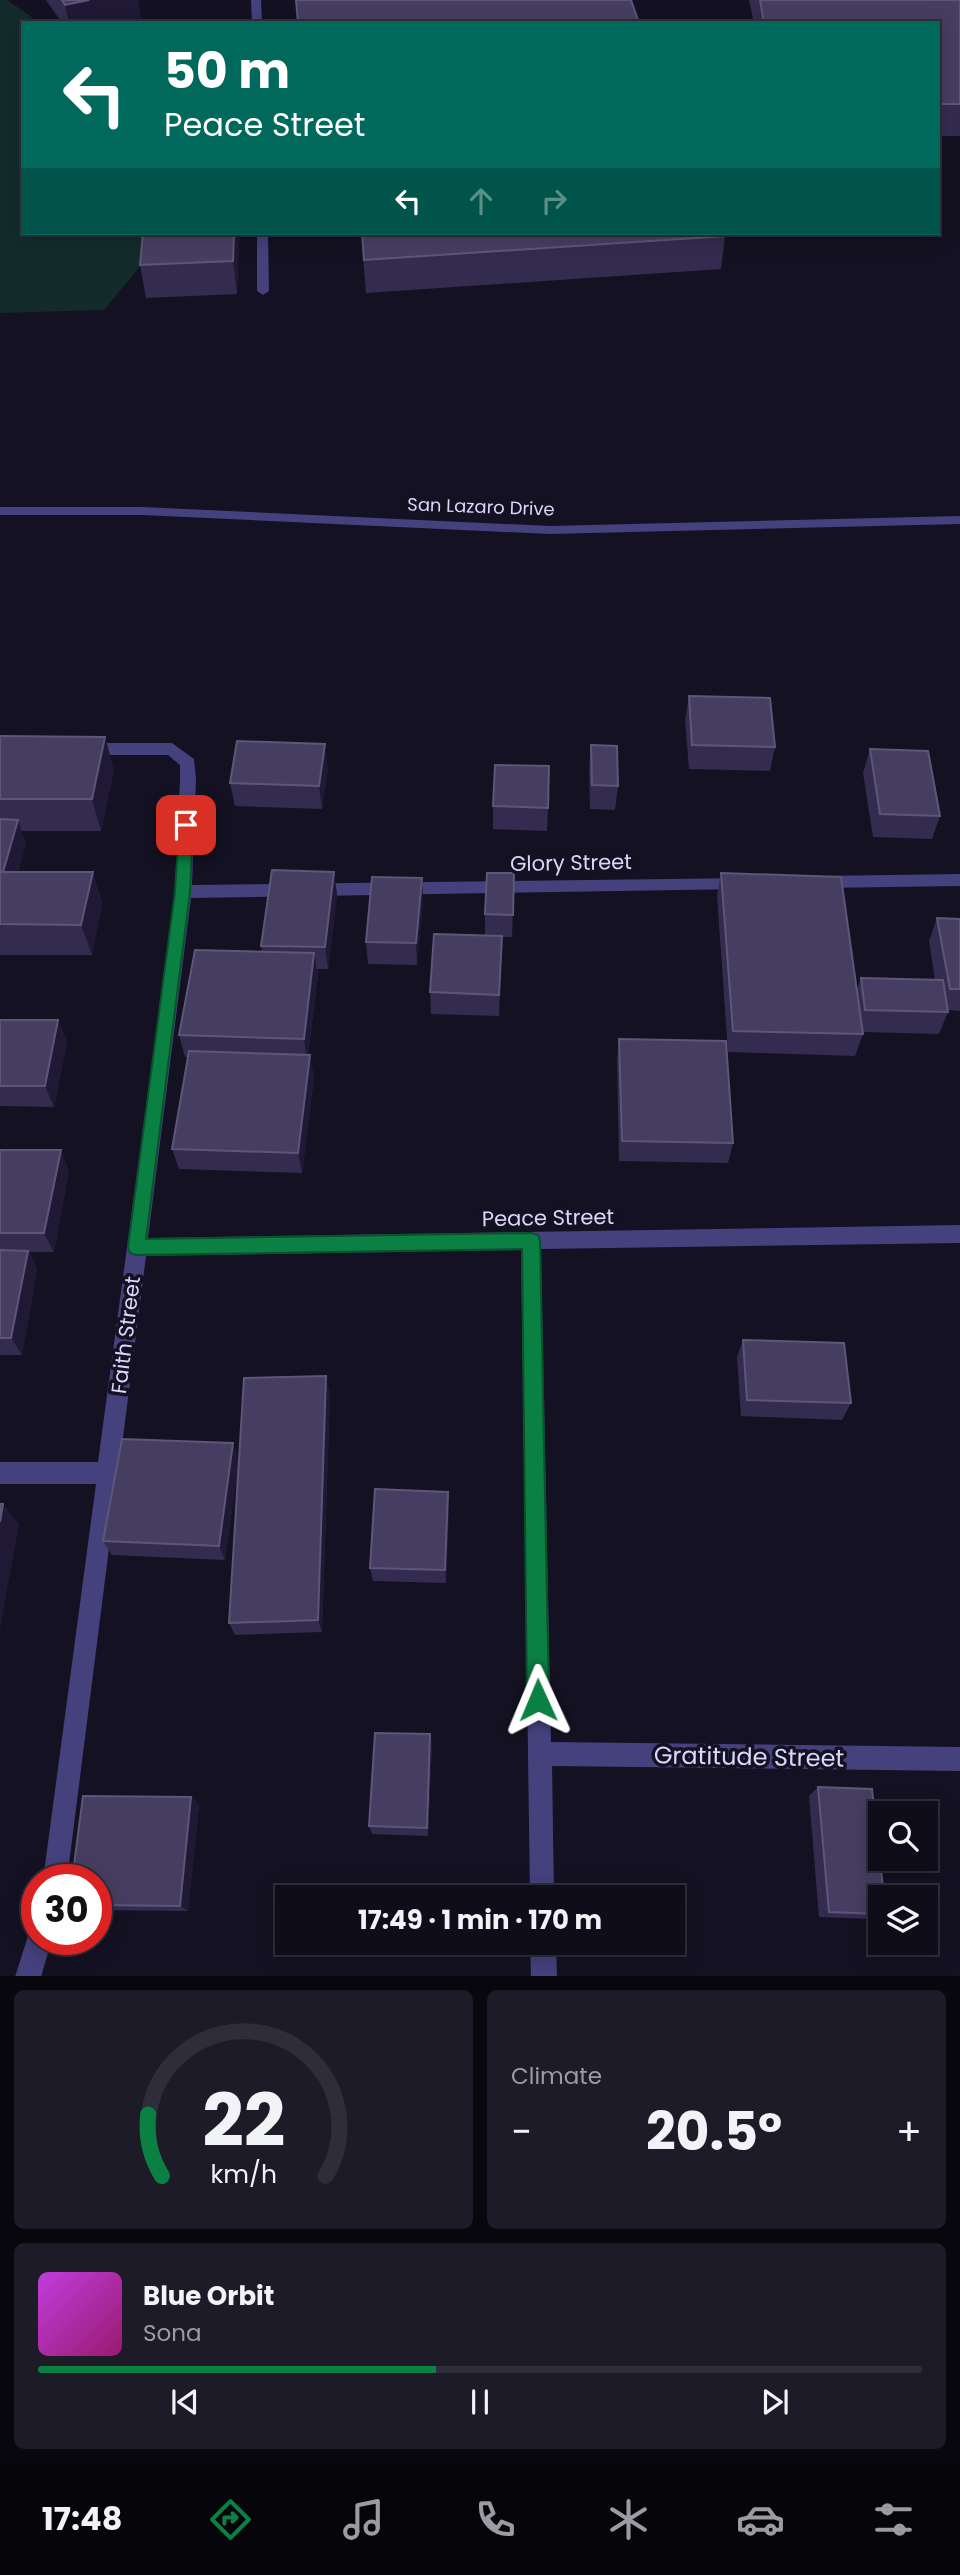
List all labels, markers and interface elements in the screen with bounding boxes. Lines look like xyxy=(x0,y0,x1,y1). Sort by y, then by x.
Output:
text: 50 m xyxy=(164,37,290,105)
icon: left xyxy=(49,49,140,140)
text: Peace Street xyxy=(164,102,366,147)
icon: left xyxy=(389,182,427,220)
icon: ahead xyxy=(462,182,500,220)
icon: right xyxy=(535,182,573,220)
street label: San Lazaro Drive xyxy=(407,491,555,522)
pin xyxy=(156,795,216,855)
icon: arrive xyxy=(167,806,205,844)
street label: Glory Street xyxy=(510,847,632,878)
street label: Peace Street xyxy=(482,1202,614,1233)
street label: Faith Street xyxy=(104,1275,147,1395)
position arrow xyxy=(501,1663,575,1737)
street label: Gratitude Street xyxy=(654,1738,844,1775)
map controls xyxy=(868,1801,938,1955)
button: search xyxy=(868,1801,938,1871)
speed limit sign: 30 xyxy=(21,1864,112,1955)
button: layers xyxy=(868,1885,938,1955)
text: 17:49 · 1 min · 170 m xyxy=(358,1902,602,1938)
text: Climate xyxy=(511,2060,602,2092)
text: 22 xyxy=(202,2070,285,2171)
text: 20.5° xyxy=(646,2095,782,2168)
text: − xyxy=(511,2105,532,2158)
text: + xyxy=(896,2105,922,2158)
text: km/h xyxy=(210,2156,277,2191)
text: Blue Orbit xyxy=(143,2278,274,2314)
text: Sona xyxy=(143,2317,202,2349)
icon: previous xyxy=(166,2383,204,2421)
icon: pause xyxy=(461,2383,499,2421)
icon: next xyxy=(756,2383,794,2421)
icon: directions xyxy=(206,2495,255,2544)
icon: music xyxy=(339,2495,388,2544)
icon: phone xyxy=(471,2495,520,2544)
icon: climate xyxy=(604,2495,653,2544)
icon: car xyxy=(736,2495,785,2544)
icon: filters xyxy=(869,2495,918,2544)
text: 17:48 xyxy=(42,2496,122,2541)

